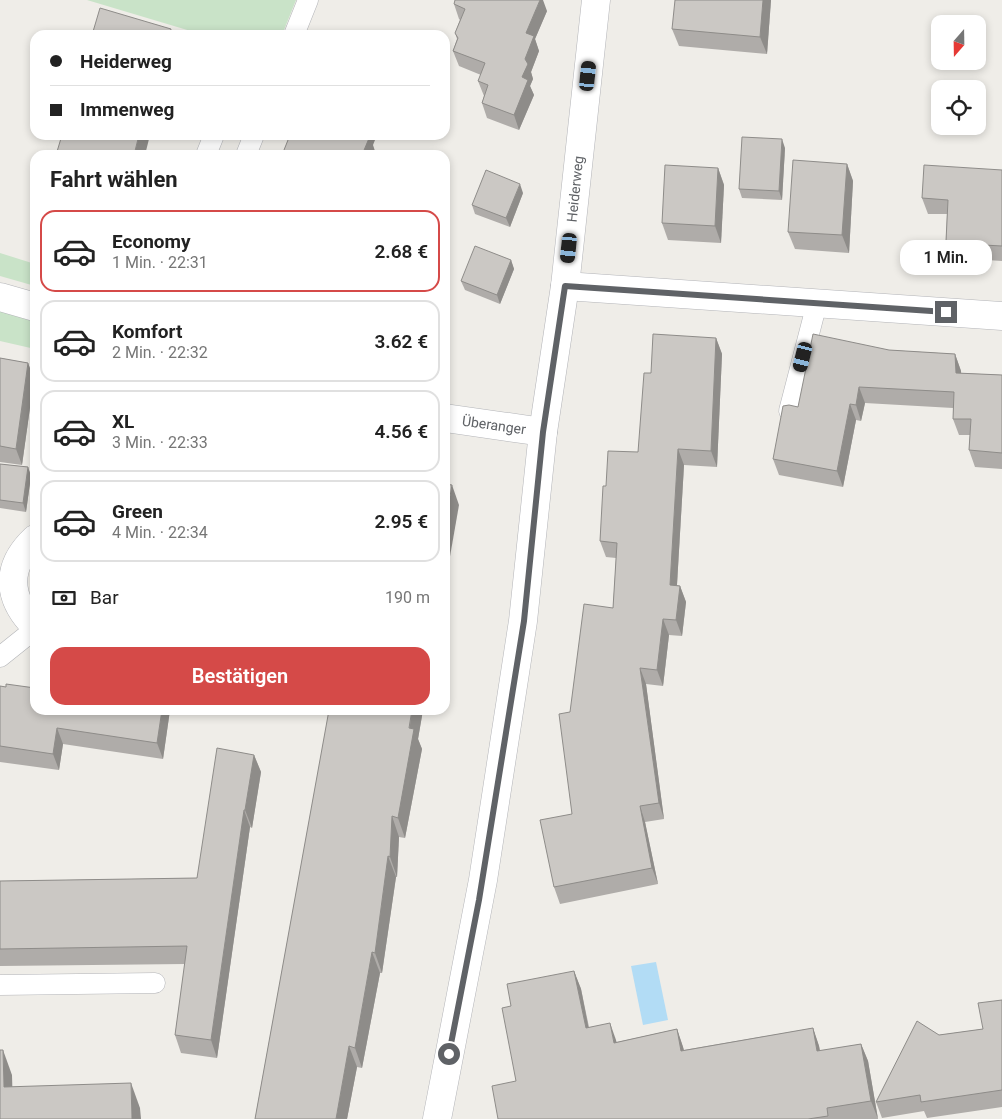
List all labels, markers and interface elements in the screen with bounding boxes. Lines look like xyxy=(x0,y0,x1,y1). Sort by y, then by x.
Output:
north arrow xyxy=(931,15,986,70)
map controls xyxy=(931,15,986,135)
text: Heiderweg xyxy=(80,50,172,73)
car xyxy=(578,60,597,92)
button: locate xyxy=(931,80,986,135)
text: Immenweg xyxy=(80,98,174,121)
street label: Heiderweg xyxy=(564,155,586,223)
text: Fahrt wählen xyxy=(50,167,178,192)
icon: car xyxy=(52,229,97,274)
text: Economy xyxy=(112,230,191,253)
car xyxy=(559,232,578,264)
text: 2.68 € xyxy=(374,240,428,263)
callout: 1 Min. xyxy=(900,240,992,274)
text: 1 Min. xyxy=(924,248,968,267)
text: 1 Min. · 22:31 xyxy=(112,253,208,272)
route end xyxy=(935,301,957,323)
icon: car xyxy=(52,319,97,364)
text: Komfort xyxy=(112,320,182,343)
text: 3.62 € xyxy=(374,330,428,353)
car xyxy=(792,341,813,373)
text: 2 Min. · 22:32 xyxy=(112,343,208,362)
icon: car xyxy=(52,409,97,454)
text: XL xyxy=(112,410,134,433)
street label: Überanger xyxy=(461,413,527,437)
text: 4.56 € xyxy=(374,420,428,443)
text: 3 Min. · 22:33 xyxy=(112,433,208,452)
icon: car xyxy=(52,499,97,544)
text: Green xyxy=(112,500,163,523)
text: 2.95 € xyxy=(374,510,428,533)
text: 4 Min. · 22:34 xyxy=(112,523,208,542)
icon: cash xyxy=(50,584,78,612)
text: Bar xyxy=(90,586,119,609)
text: 190 m xyxy=(385,588,430,607)
button: Bestätigen xyxy=(50,647,430,705)
route start xyxy=(438,1043,460,1065)

